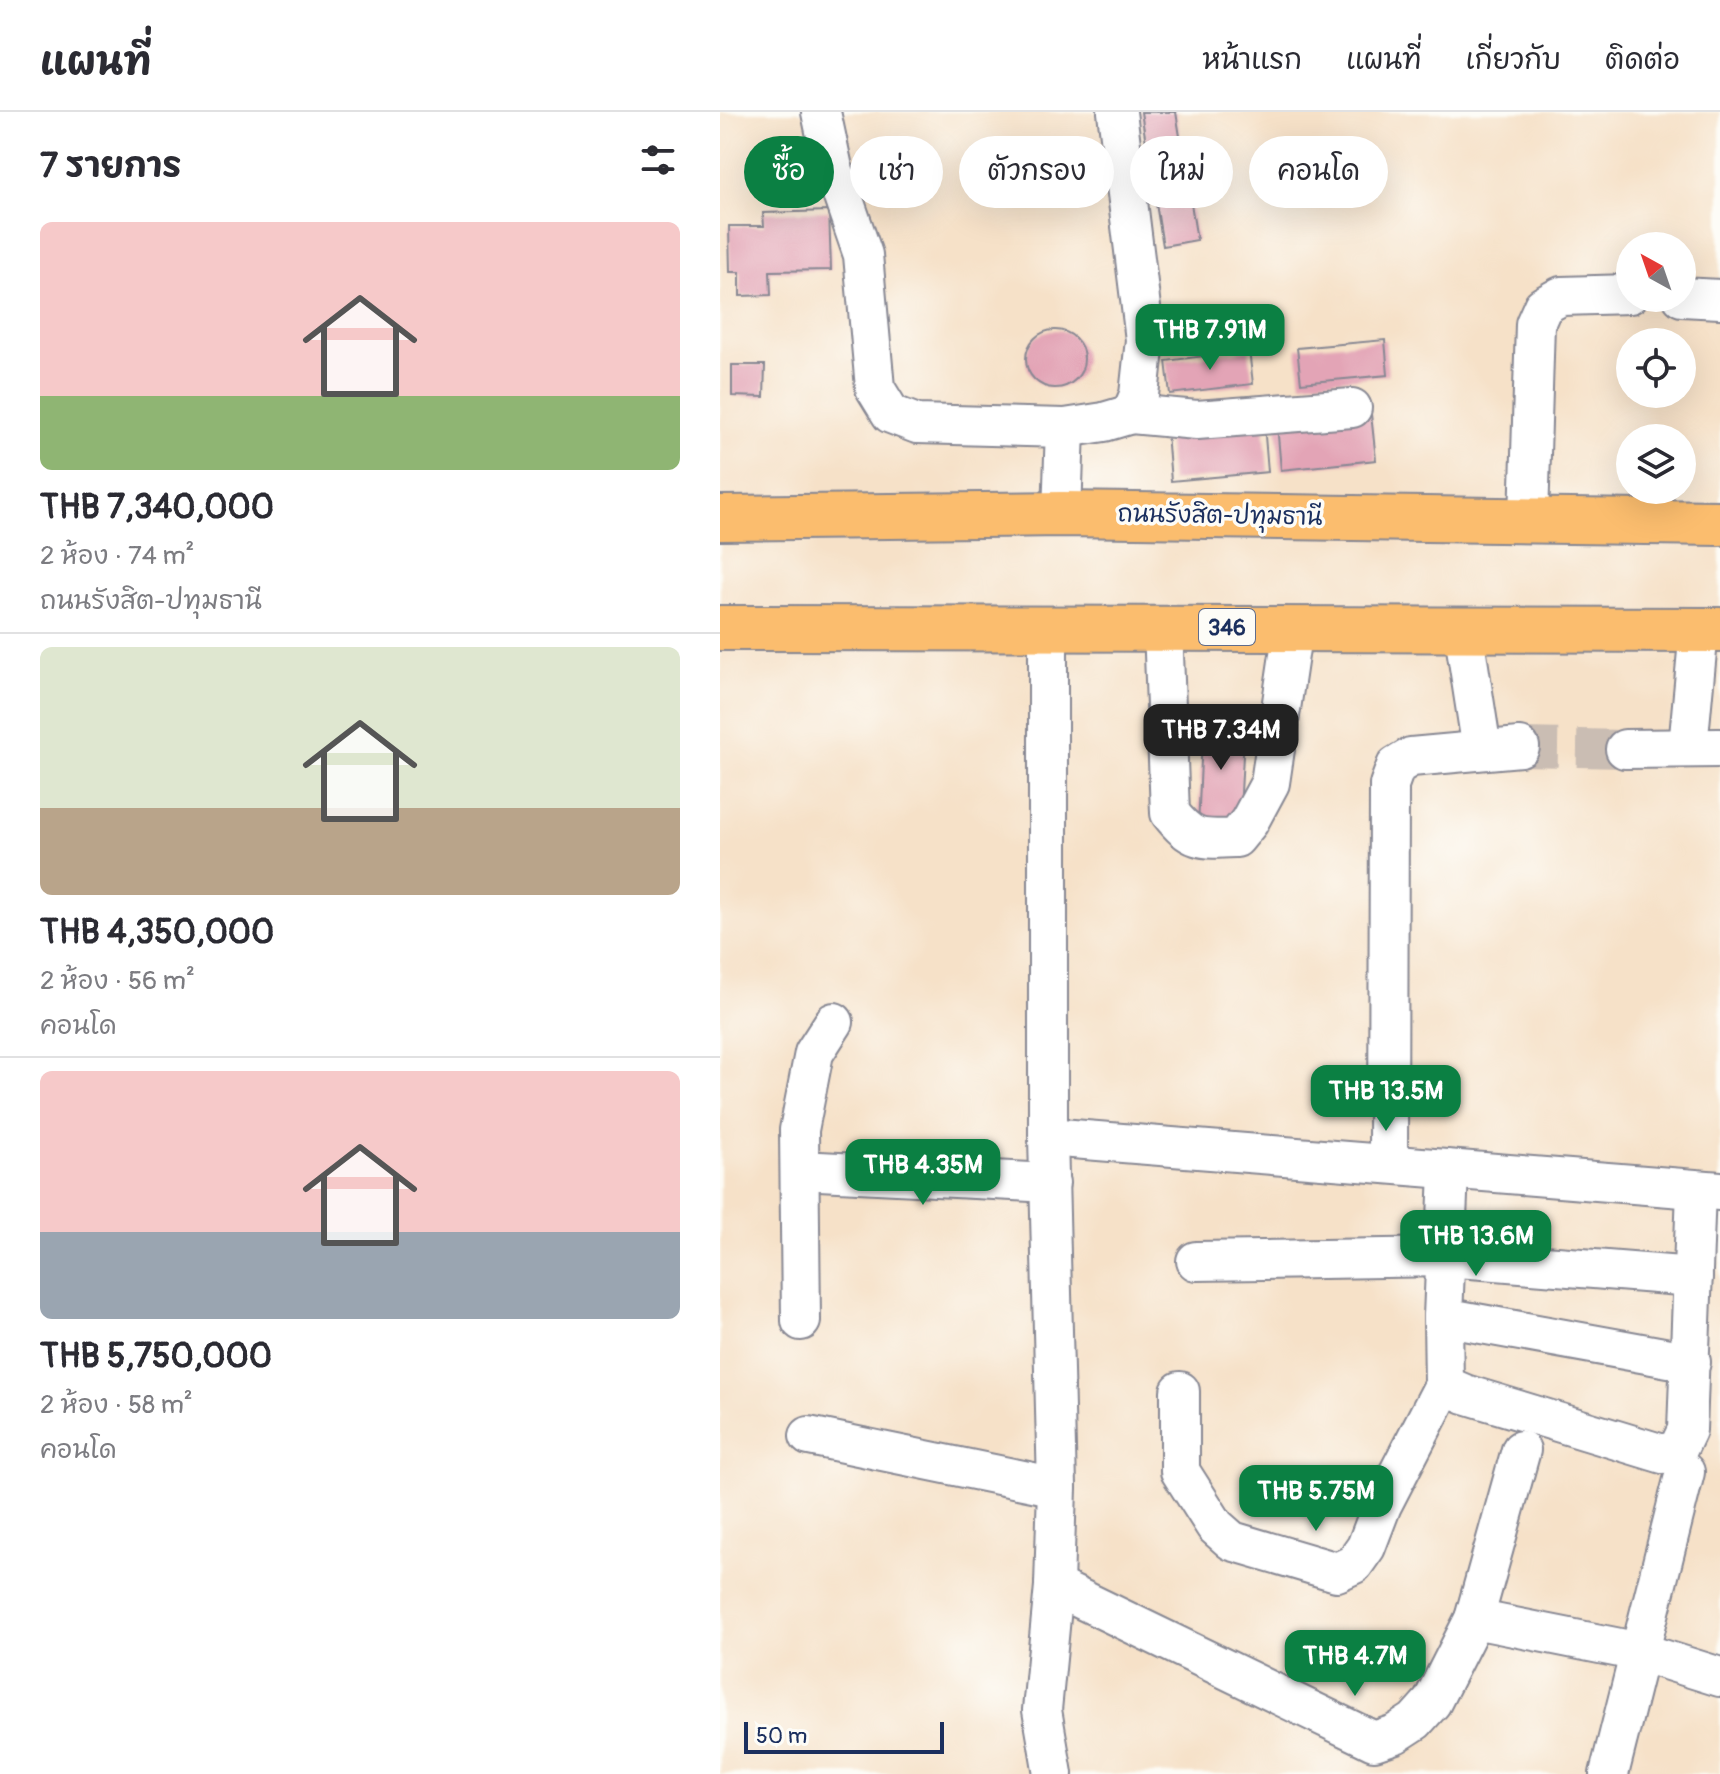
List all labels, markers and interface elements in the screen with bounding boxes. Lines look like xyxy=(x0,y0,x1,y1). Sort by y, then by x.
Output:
text: แผนที่ xyxy=(40,38,151,86)
text: หน้าแรก xyxy=(1202,43,1302,78)
text: แผนที่ xyxy=(1346,43,1422,78)
text: เกี่ยวกับ xyxy=(1466,43,1561,78)
text: ติดต่อ xyxy=(1605,43,1680,78)
chip: ซื้อ xyxy=(744,136,834,208)
chip: เช่า xyxy=(850,136,943,208)
chip: ตัวกรอง xyxy=(959,136,1114,208)
chip: ใหม่ xyxy=(1130,136,1233,208)
chip: คอนโด xyxy=(1249,136,1388,208)
icon: filters xyxy=(636,138,680,182)
text: 7 รายการ xyxy=(40,145,181,188)
north arrow xyxy=(1616,232,1696,312)
map controls xyxy=(1616,232,1696,504)
icon: home xyxy=(288,274,432,418)
pin: THB 7.91M xyxy=(1118,304,1302,372)
text: THB 7.91M xyxy=(1154,314,1266,346)
button: locate xyxy=(1616,328,1696,408)
button: layers xyxy=(1616,424,1696,504)
text: THB 7,340,000 xyxy=(40,486,274,529)
street label: ถนนรังสิต-ปทุมธานี xyxy=(1117,498,1323,535)
text: 2 ห้อง · 74 m² xyxy=(40,540,194,572)
text: ถนนรังสิต-ปทุมธานี xyxy=(40,585,262,617)
road number: 346 xyxy=(1199,609,1255,645)
icon: home xyxy=(288,699,432,843)
pin: THB 7.34M xyxy=(1129,704,1313,772)
text: THB 7.34M xyxy=(1161,714,1281,746)
text: THB 4,350,000 xyxy=(40,911,274,954)
text: 2 ห้อง · 56 m² xyxy=(40,965,195,997)
text: คอนโด xyxy=(40,1010,117,1042)
pin: THB 13.5M xyxy=(1294,1065,1478,1133)
text: THB 13.5M xyxy=(1329,1075,1443,1107)
icon: home xyxy=(288,1123,432,1267)
pin: THB 4.35M xyxy=(831,1139,1015,1207)
text: THB 4.35M xyxy=(863,1149,983,1181)
pin: THB 13.6M xyxy=(1384,1210,1568,1278)
text: THB 13.6M xyxy=(1418,1220,1534,1252)
text: THB 5,750,000 xyxy=(40,1335,272,1378)
text: 2 ห้อง · 58 m² xyxy=(40,1389,193,1421)
text: คอนโด xyxy=(40,1434,117,1466)
pin: THB 5.75M xyxy=(1224,1465,1408,1533)
text: THB 5.75M xyxy=(1257,1475,1375,1507)
pin: THB 4.7M xyxy=(1272,1630,1438,1698)
text: THB 4.7M xyxy=(1303,1640,1407,1672)
scale bar xyxy=(744,1718,944,1754)
text: 50 m xyxy=(756,1722,807,1750)

